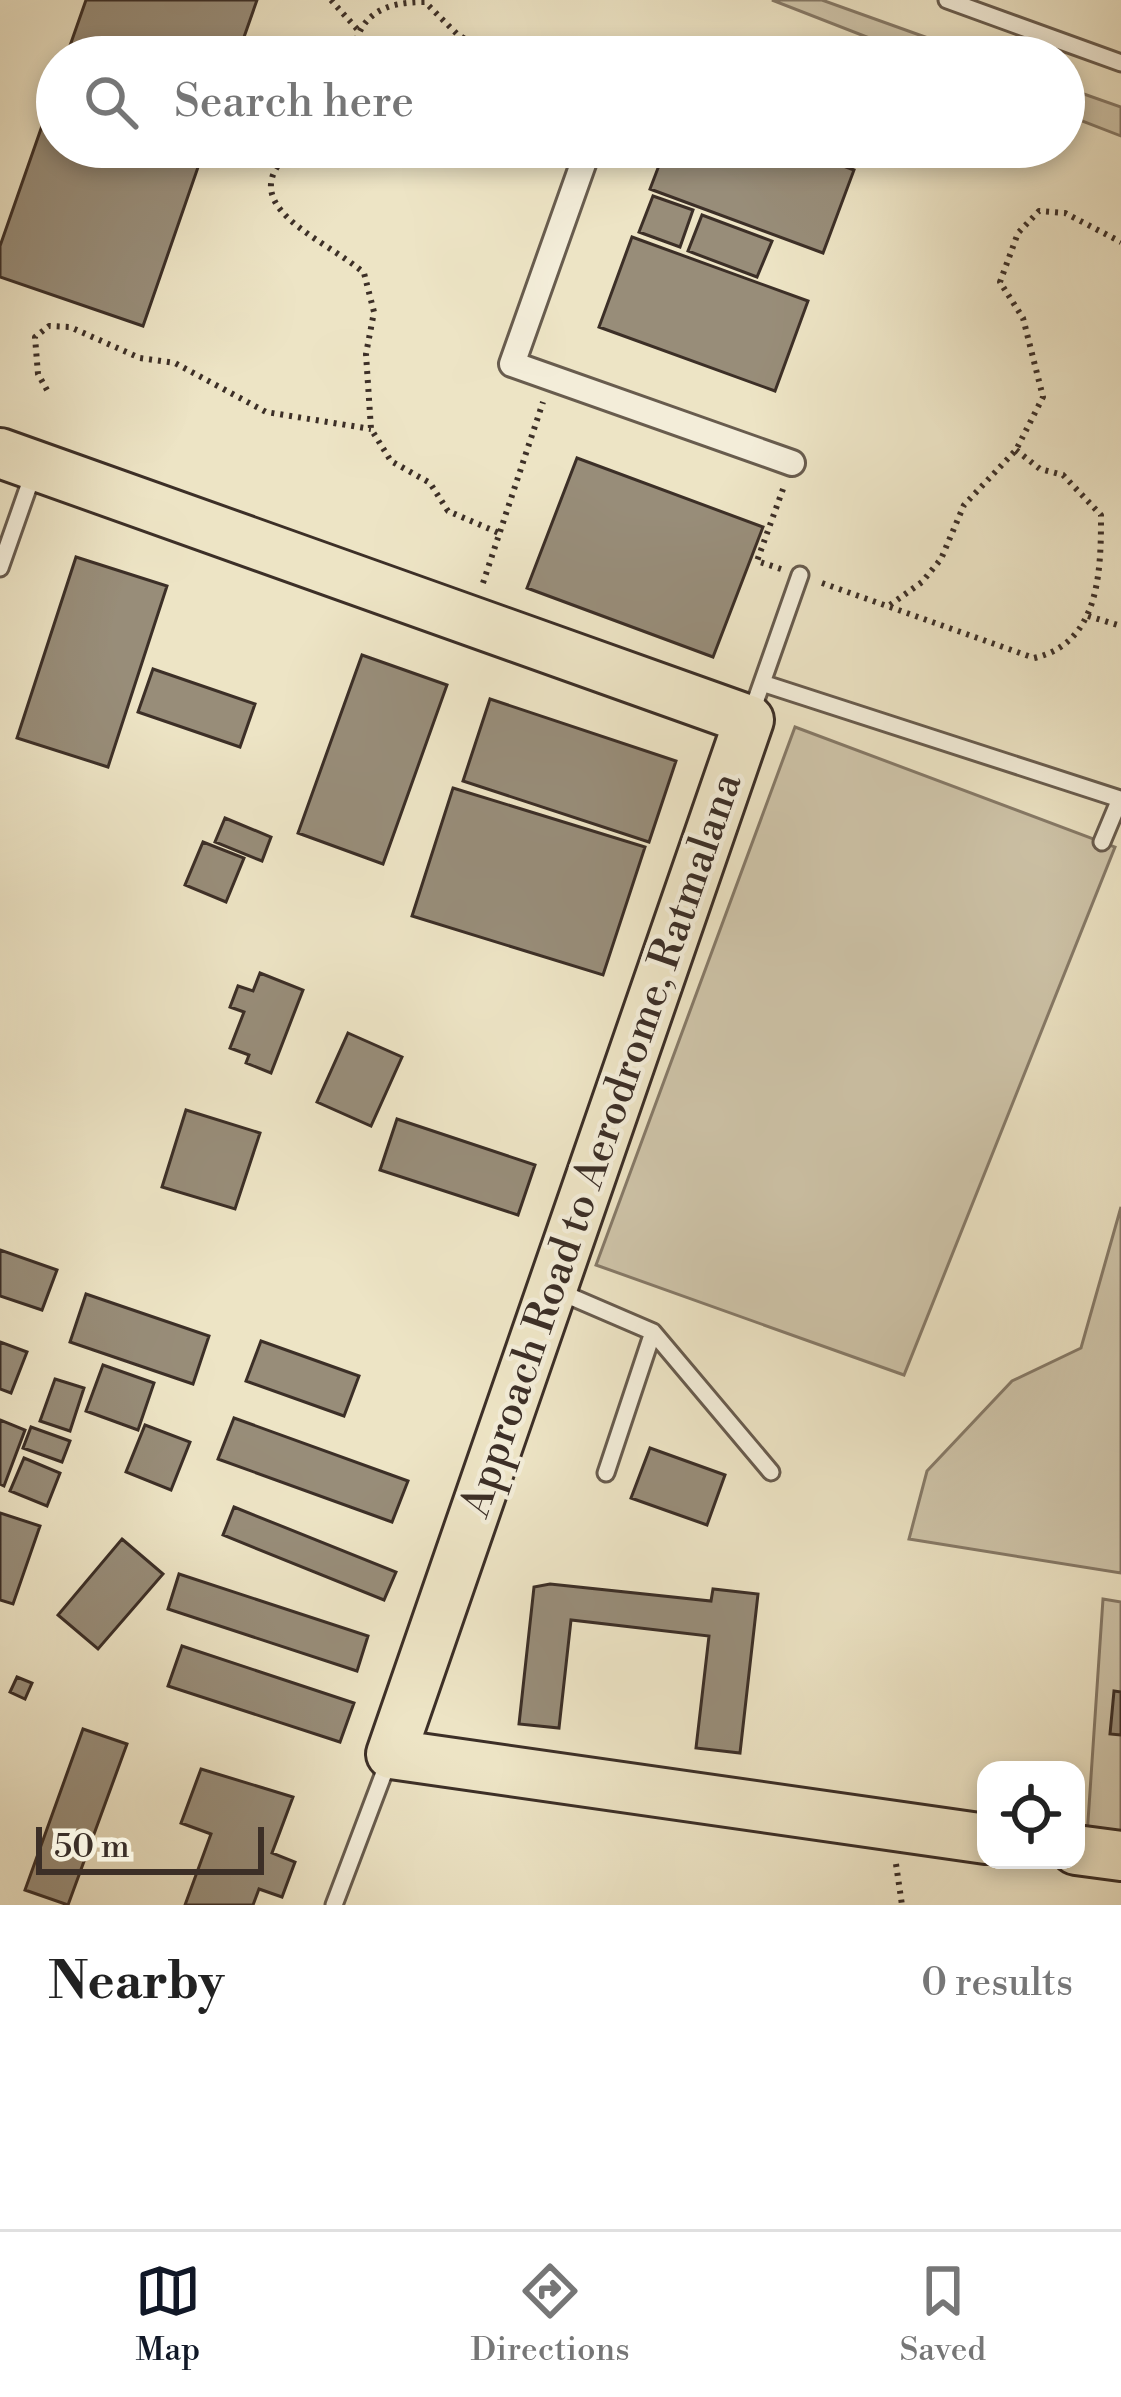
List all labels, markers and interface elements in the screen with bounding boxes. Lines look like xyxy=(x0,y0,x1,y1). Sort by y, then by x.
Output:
search box xyxy=(36,36,1085,168)
icon: search xyxy=(78,69,144,135)
text: Search here xyxy=(174,74,414,131)
street label: Approach Road to Aerodrome, Ratmalana xyxy=(449,765,755,1525)
map controls xyxy=(977,1761,1085,1869)
button: locate xyxy=(977,1761,1085,1869)
scale bar xyxy=(36,1821,264,1874)
text: 50 m xyxy=(54,1827,130,1868)
text: Nearby xyxy=(48,1951,224,2015)
text: 0 results xyxy=(921,1959,1073,2008)
tab: Map xyxy=(135,2258,201,2371)
tab: Directions xyxy=(471,2258,630,2371)
tab: Saved xyxy=(899,2258,986,2371)

